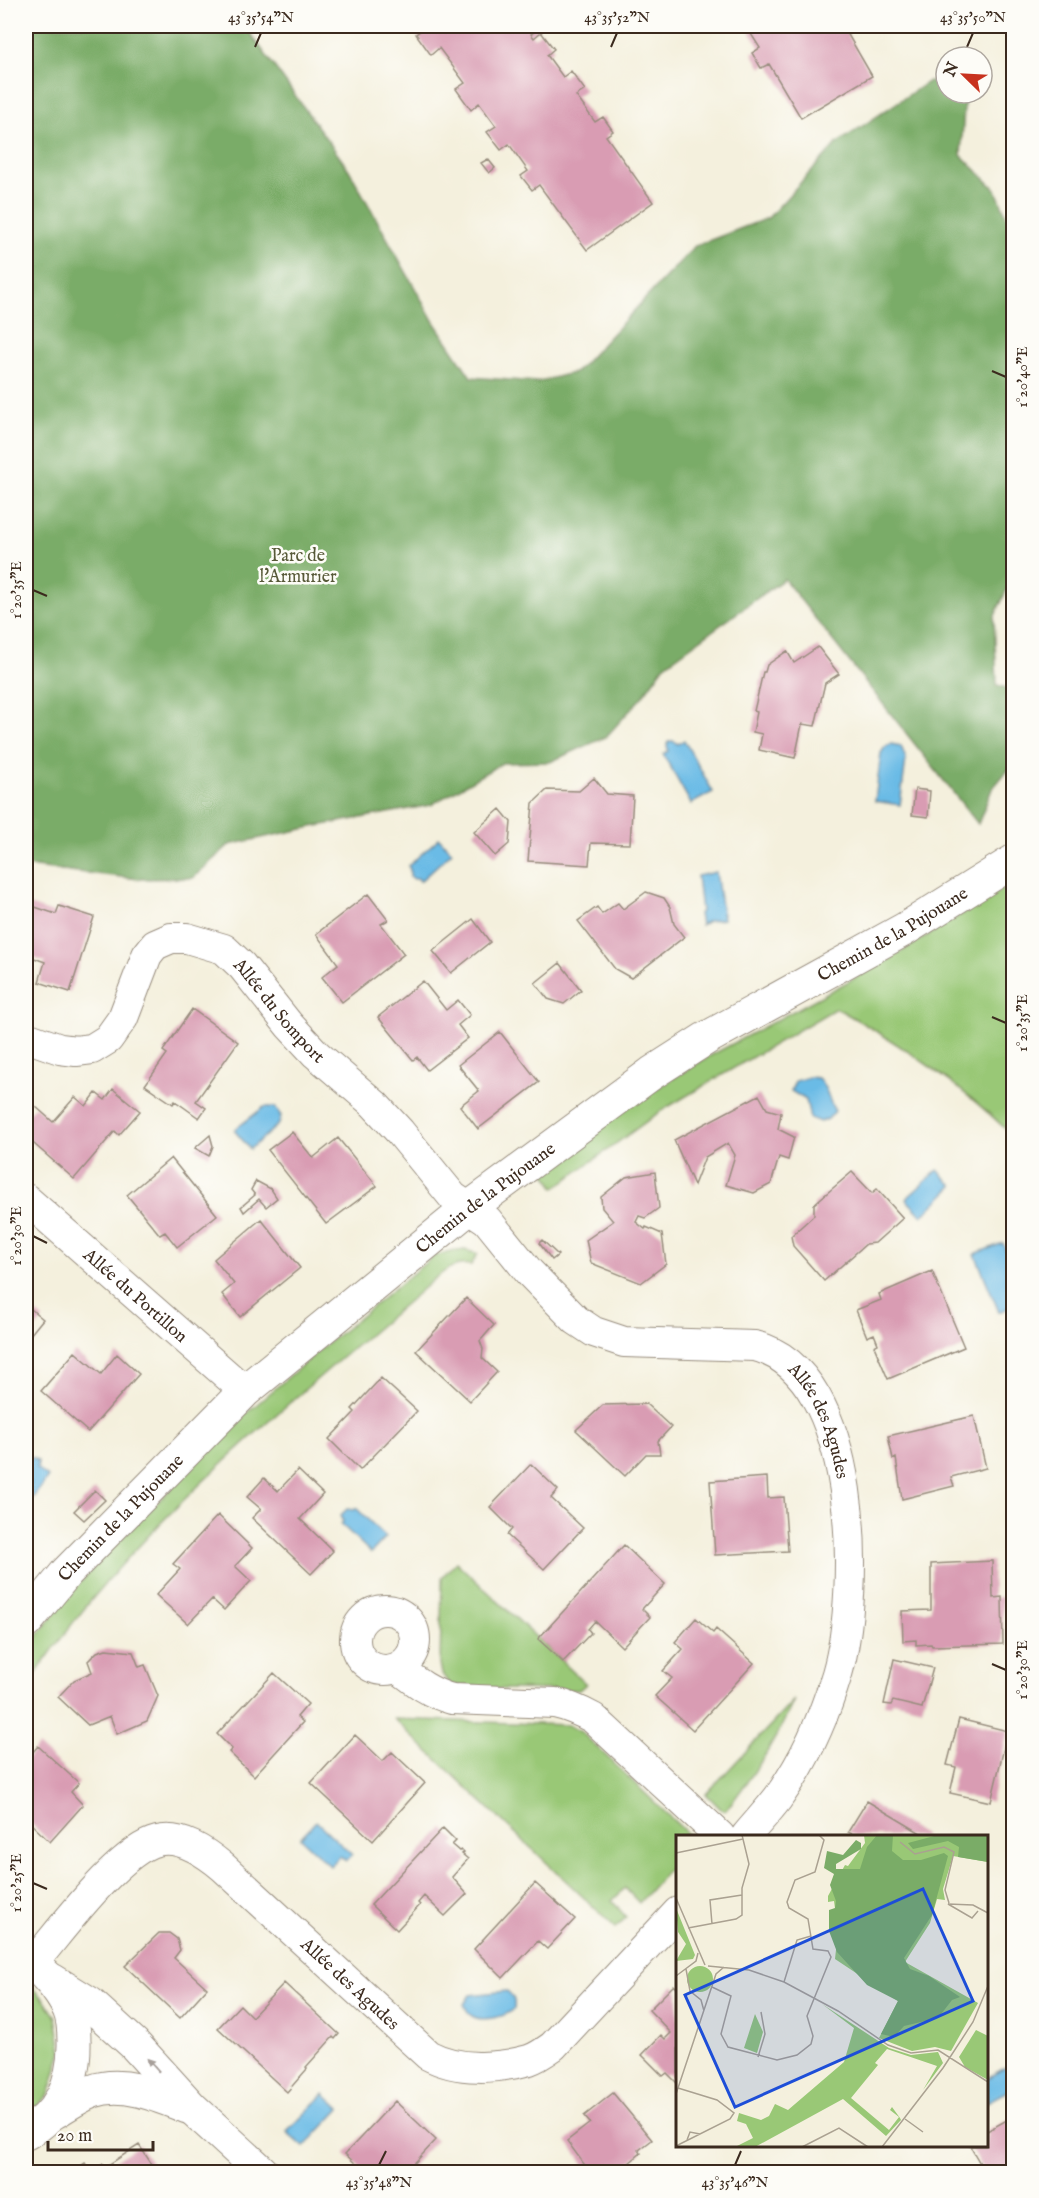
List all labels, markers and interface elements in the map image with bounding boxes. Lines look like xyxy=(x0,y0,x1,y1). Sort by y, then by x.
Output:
text: 43°35'54"N xyxy=(228,8,294,27)
text: 43°35'52"N xyxy=(584,8,650,27)
text: 43°35'50"N xyxy=(940,8,1006,27)
north arrow xyxy=(934,45,994,105)
text: N xyxy=(940,59,964,81)
text: 1°20'40"E xyxy=(1013,346,1032,408)
park label: Parc de l'Armurier xyxy=(259,545,337,589)
text: 1°20'35"E xyxy=(7,561,26,619)
street label: Chemin de la Pujouane xyxy=(814,883,973,988)
street label: Allée du Somport xyxy=(227,953,329,1069)
text: 1°20'35"E xyxy=(1013,994,1032,1052)
street label: Chemin de la Pujouane xyxy=(412,1138,561,1260)
text: 1°20'30"E xyxy=(7,1206,26,1266)
street label: Allée du Portillon xyxy=(77,1244,192,1349)
street label: Allée des Agudes xyxy=(782,1358,853,1481)
street label: Chemin de la Pujouane xyxy=(54,1450,189,1587)
text: 1°20'30"E xyxy=(1013,1640,1032,1700)
inset map xyxy=(676,1835,988,2147)
text: 1°20'25"E xyxy=(7,1853,26,1913)
street label: Allée des Agudes xyxy=(294,1933,403,2036)
one-way arrow xyxy=(147,2058,160,2073)
scale bar xyxy=(48,2114,153,2152)
text: 20 m xyxy=(57,2125,92,2148)
text: 43°35'48"N xyxy=(346,2173,412,2192)
text: 43°35'46"N xyxy=(702,2173,769,2192)

